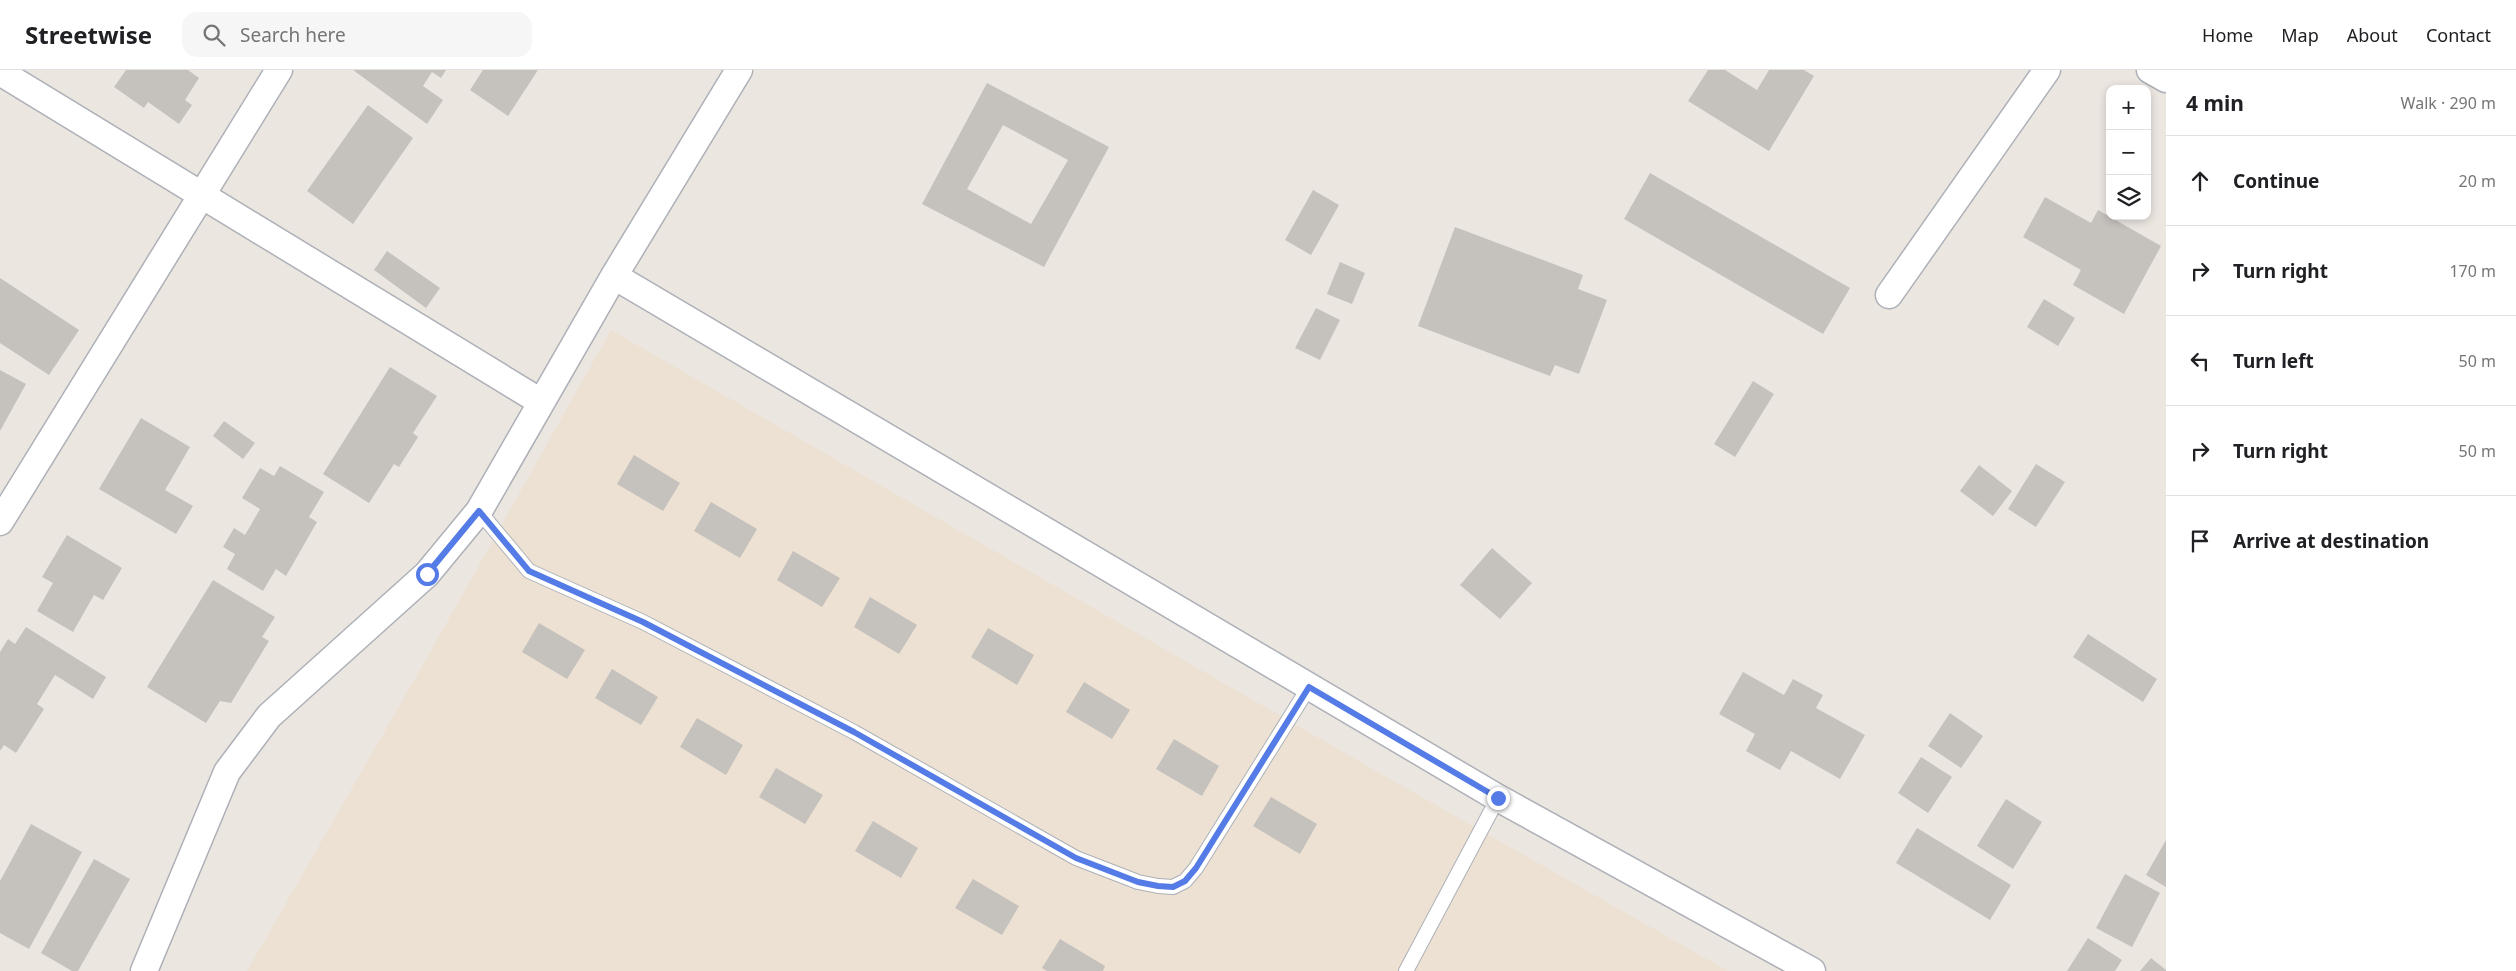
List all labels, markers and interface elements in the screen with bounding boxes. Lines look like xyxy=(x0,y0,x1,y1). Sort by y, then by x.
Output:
search box xyxy=(182,12,532,57)
text: Streetwise xyxy=(25,18,152,51)
icon: search xyxy=(200,21,228,49)
text: Search here xyxy=(240,22,346,48)
text: Home xyxy=(2202,23,2253,47)
text: Map xyxy=(2281,23,2319,47)
text: About xyxy=(2347,23,2398,47)
text: Contact xyxy=(2426,23,2491,47)
map controls xyxy=(2106,85,2151,220)
button: + xyxy=(2106,85,2151,130)
text: 4 min xyxy=(2186,89,2244,117)
text: Walk · 290 m xyxy=(2401,92,2496,114)
button: − xyxy=(2106,130,2151,175)
icon: ahead xyxy=(2186,167,2214,195)
text: Continue xyxy=(2233,168,2319,194)
text: 20 m xyxy=(2459,170,2496,192)
button: layers xyxy=(2106,175,2151,220)
icon: right xyxy=(2186,257,2214,285)
text: Turn right xyxy=(2233,258,2328,284)
text: 170 m xyxy=(2449,260,2496,282)
icon: left xyxy=(2186,347,2214,375)
text: Turn left xyxy=(2233,348,2314,374)
text: 50 m xyxy=(2459,350,2496,372)
icon: right xyxy=(2186,437,2214,465)
text: Turn right xyxy=(2233,438,2328,464)
text: 50 m xyxy=(2459,440,2496,462)
icon: arrive xyxy=(2186,527,2214,555)
text: Arrive at destination xyxy=(2233,528,2429,554)
route start xyxy=(416,563,439,586)
route end xyxy=(1487,787,1510,810)

